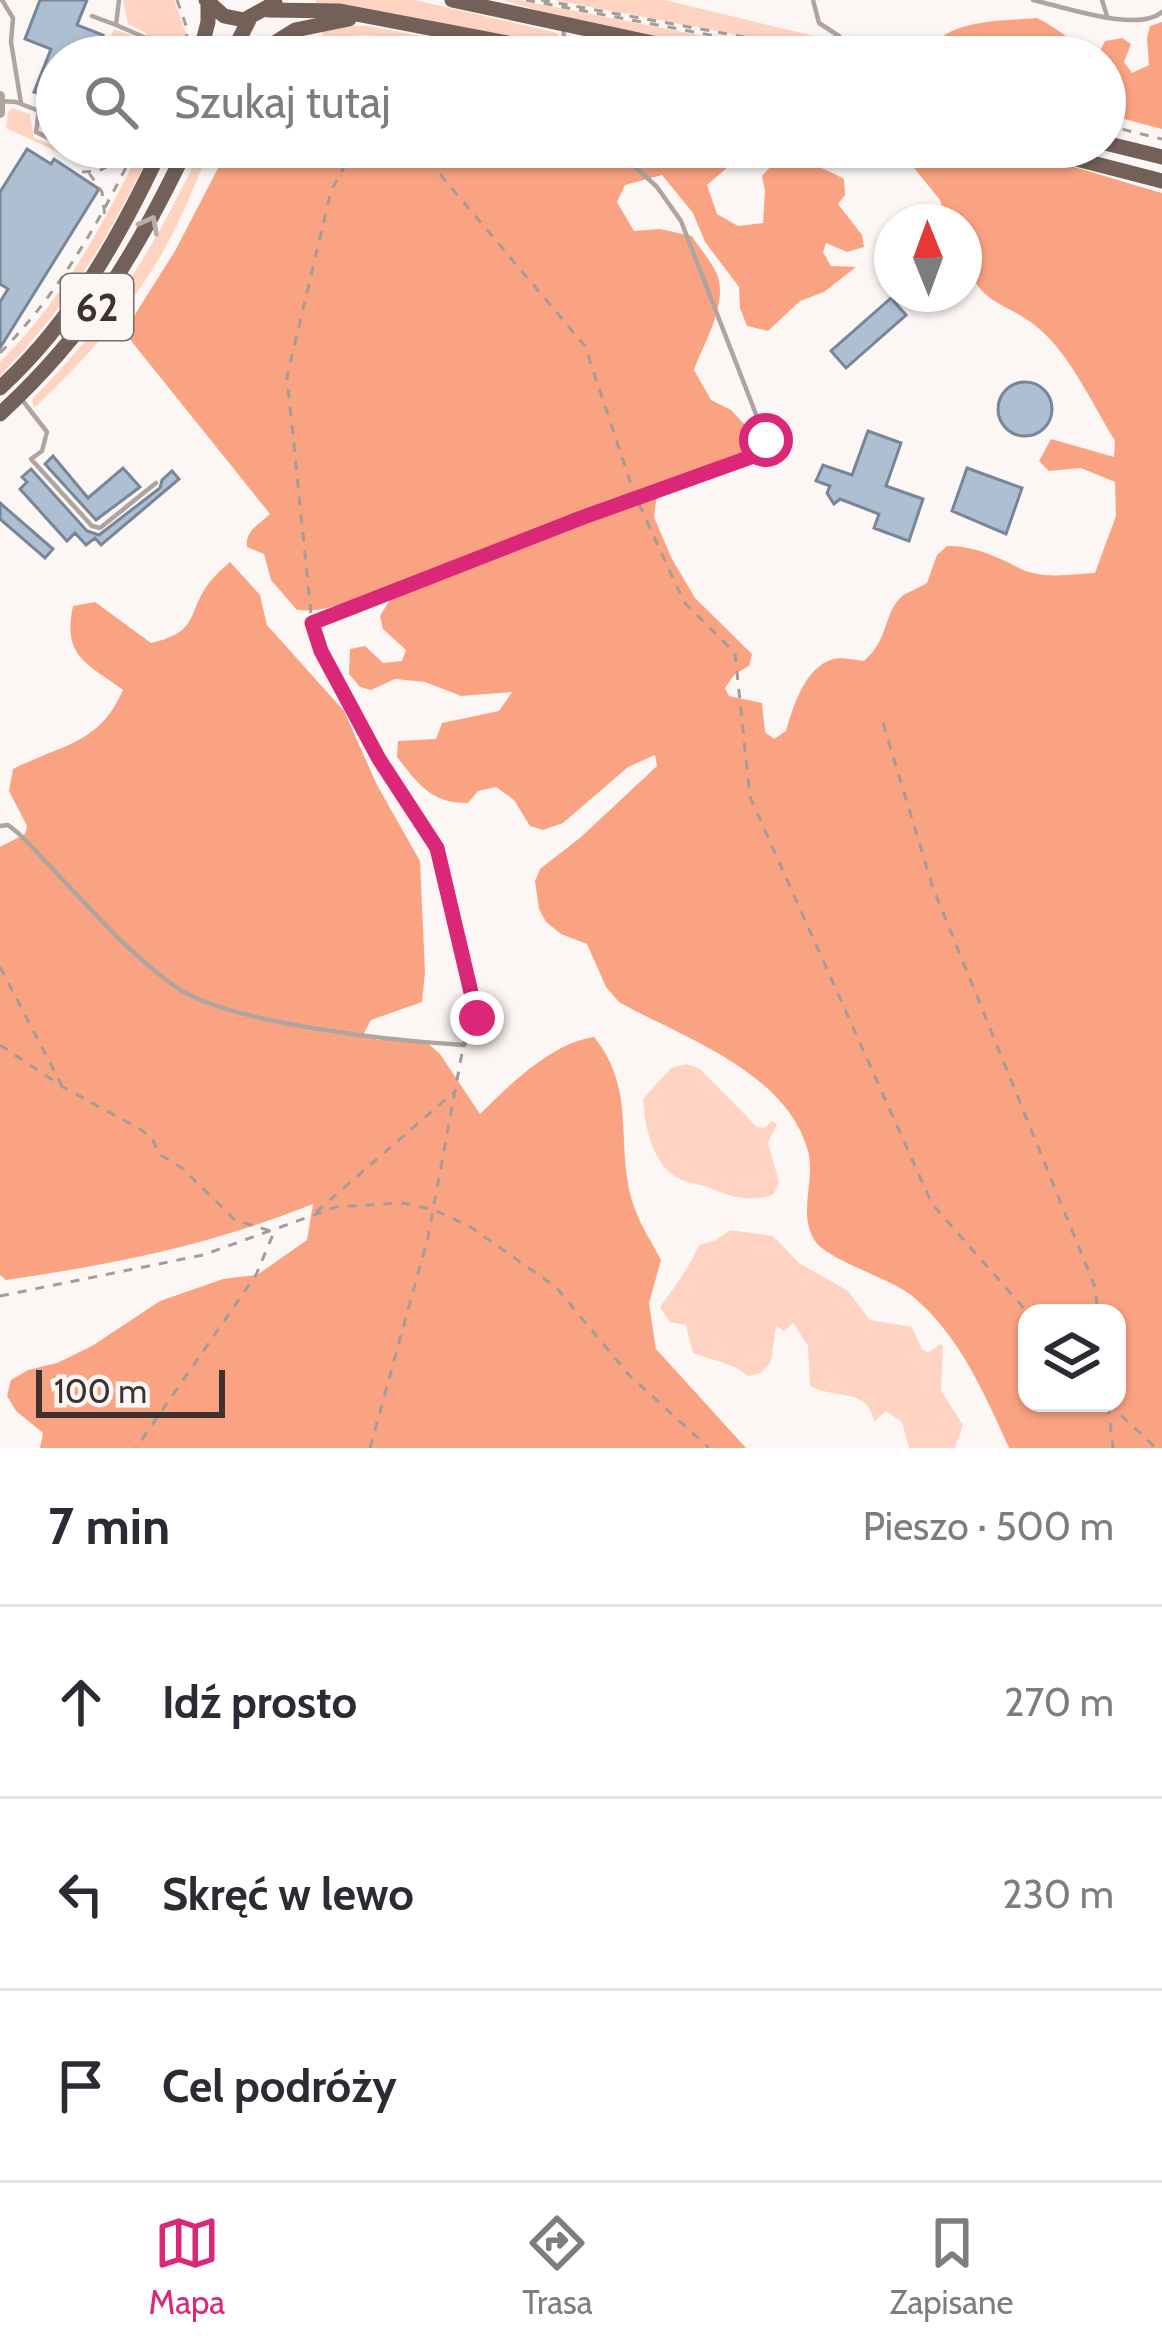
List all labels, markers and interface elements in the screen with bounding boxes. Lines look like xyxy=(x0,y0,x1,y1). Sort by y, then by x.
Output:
search box xyxy=(36,36,1126,168)
icon: search xyxy=(78,69,144,135)
text: Szukaj tutaj xyxy=(174,75,391,129)
north arrow xyxy=(874,204,982,312)
one-way arrow xyxy=(136,216,159,237)
road number: 62 xyxy=(61,274,133,340)
route start xyxy=(739,413,793,467)
route end xyxy=(450,991,504,1045)
map controls xyxy=(1018,1304,1126,1412)
button: layers xyxy=(1018,1304,1126,1412)
scale bar xyxy=(36,1364,225,1417)
text: 100 m xyxy=(54,1371,147,1411)
text: 7 min xyxy=(48,1495,170,1557)
text: Pieszo · 500 m xyxy=(863,1502,1114,1550)
icon: ahead xyxy=(48,1669,114,1735)
text: Idź prosto xyxy=(162,1675,357,1729)
text: 270 m xyxy=(1004,1678,1114,1726)
icon: left xyxy=(48,1861,114,1927)
text: Skręć w lewo xyxy=(162,1867,414,1921)
text: 230 m xyxy=(1002,1870,1114,1918)
icon: arrive xyxy=(48,2053,114,2119)
text: Cel podróży xyxy=(162,2059,397,2113)
tab: Mapa xyxy=(149,2210,225,2322)
tab: Trasa xyxy=(522,2210,593,2322)
tab: Zapisane xyxy=(890,2210,1013,2322)

